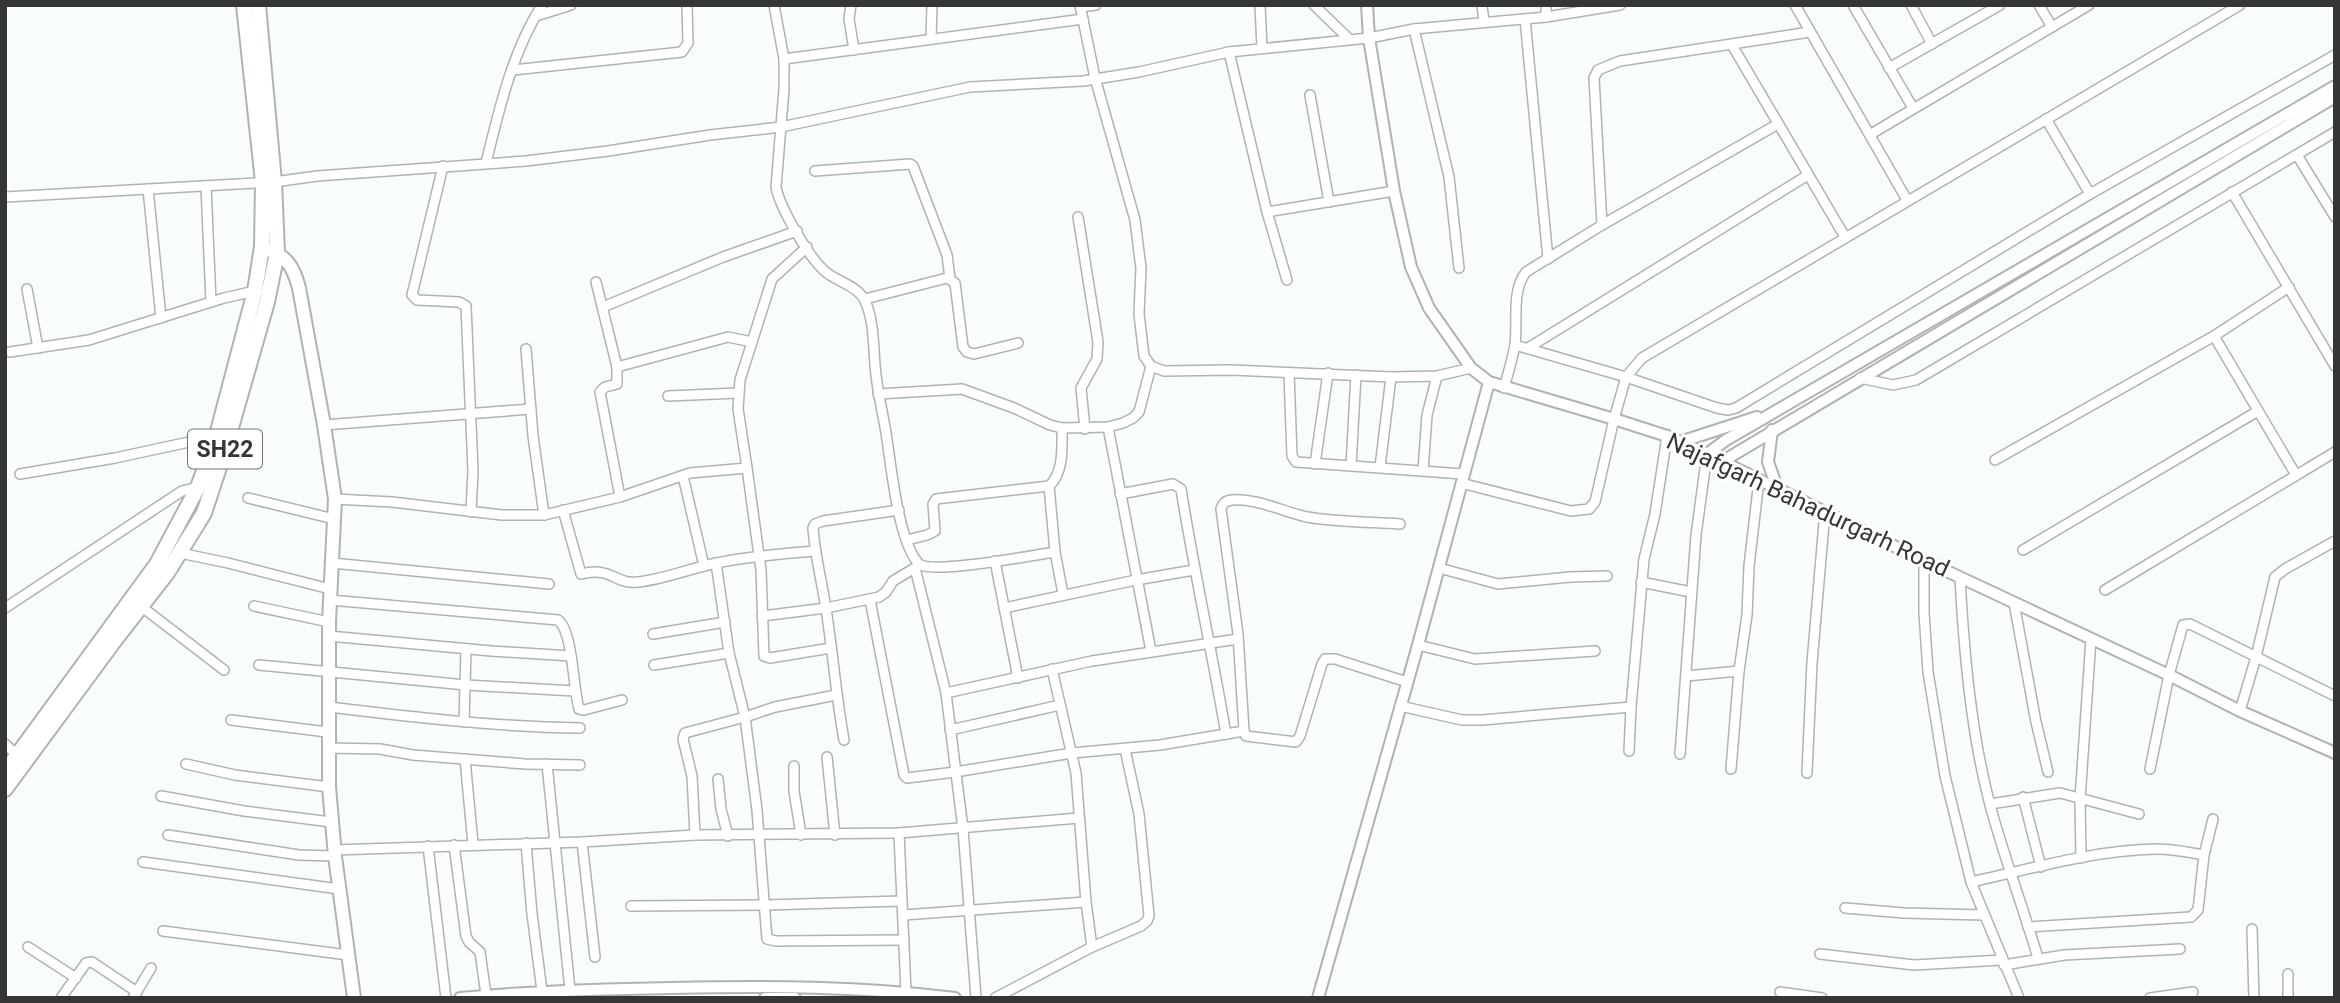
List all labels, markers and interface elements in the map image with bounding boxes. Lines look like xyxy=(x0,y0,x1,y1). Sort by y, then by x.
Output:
street label: Najafgarh Bahadurgarh Road xyxy=(1662,427,1954,583)
road number: SH22 xyxy=(188,430,262,468)

